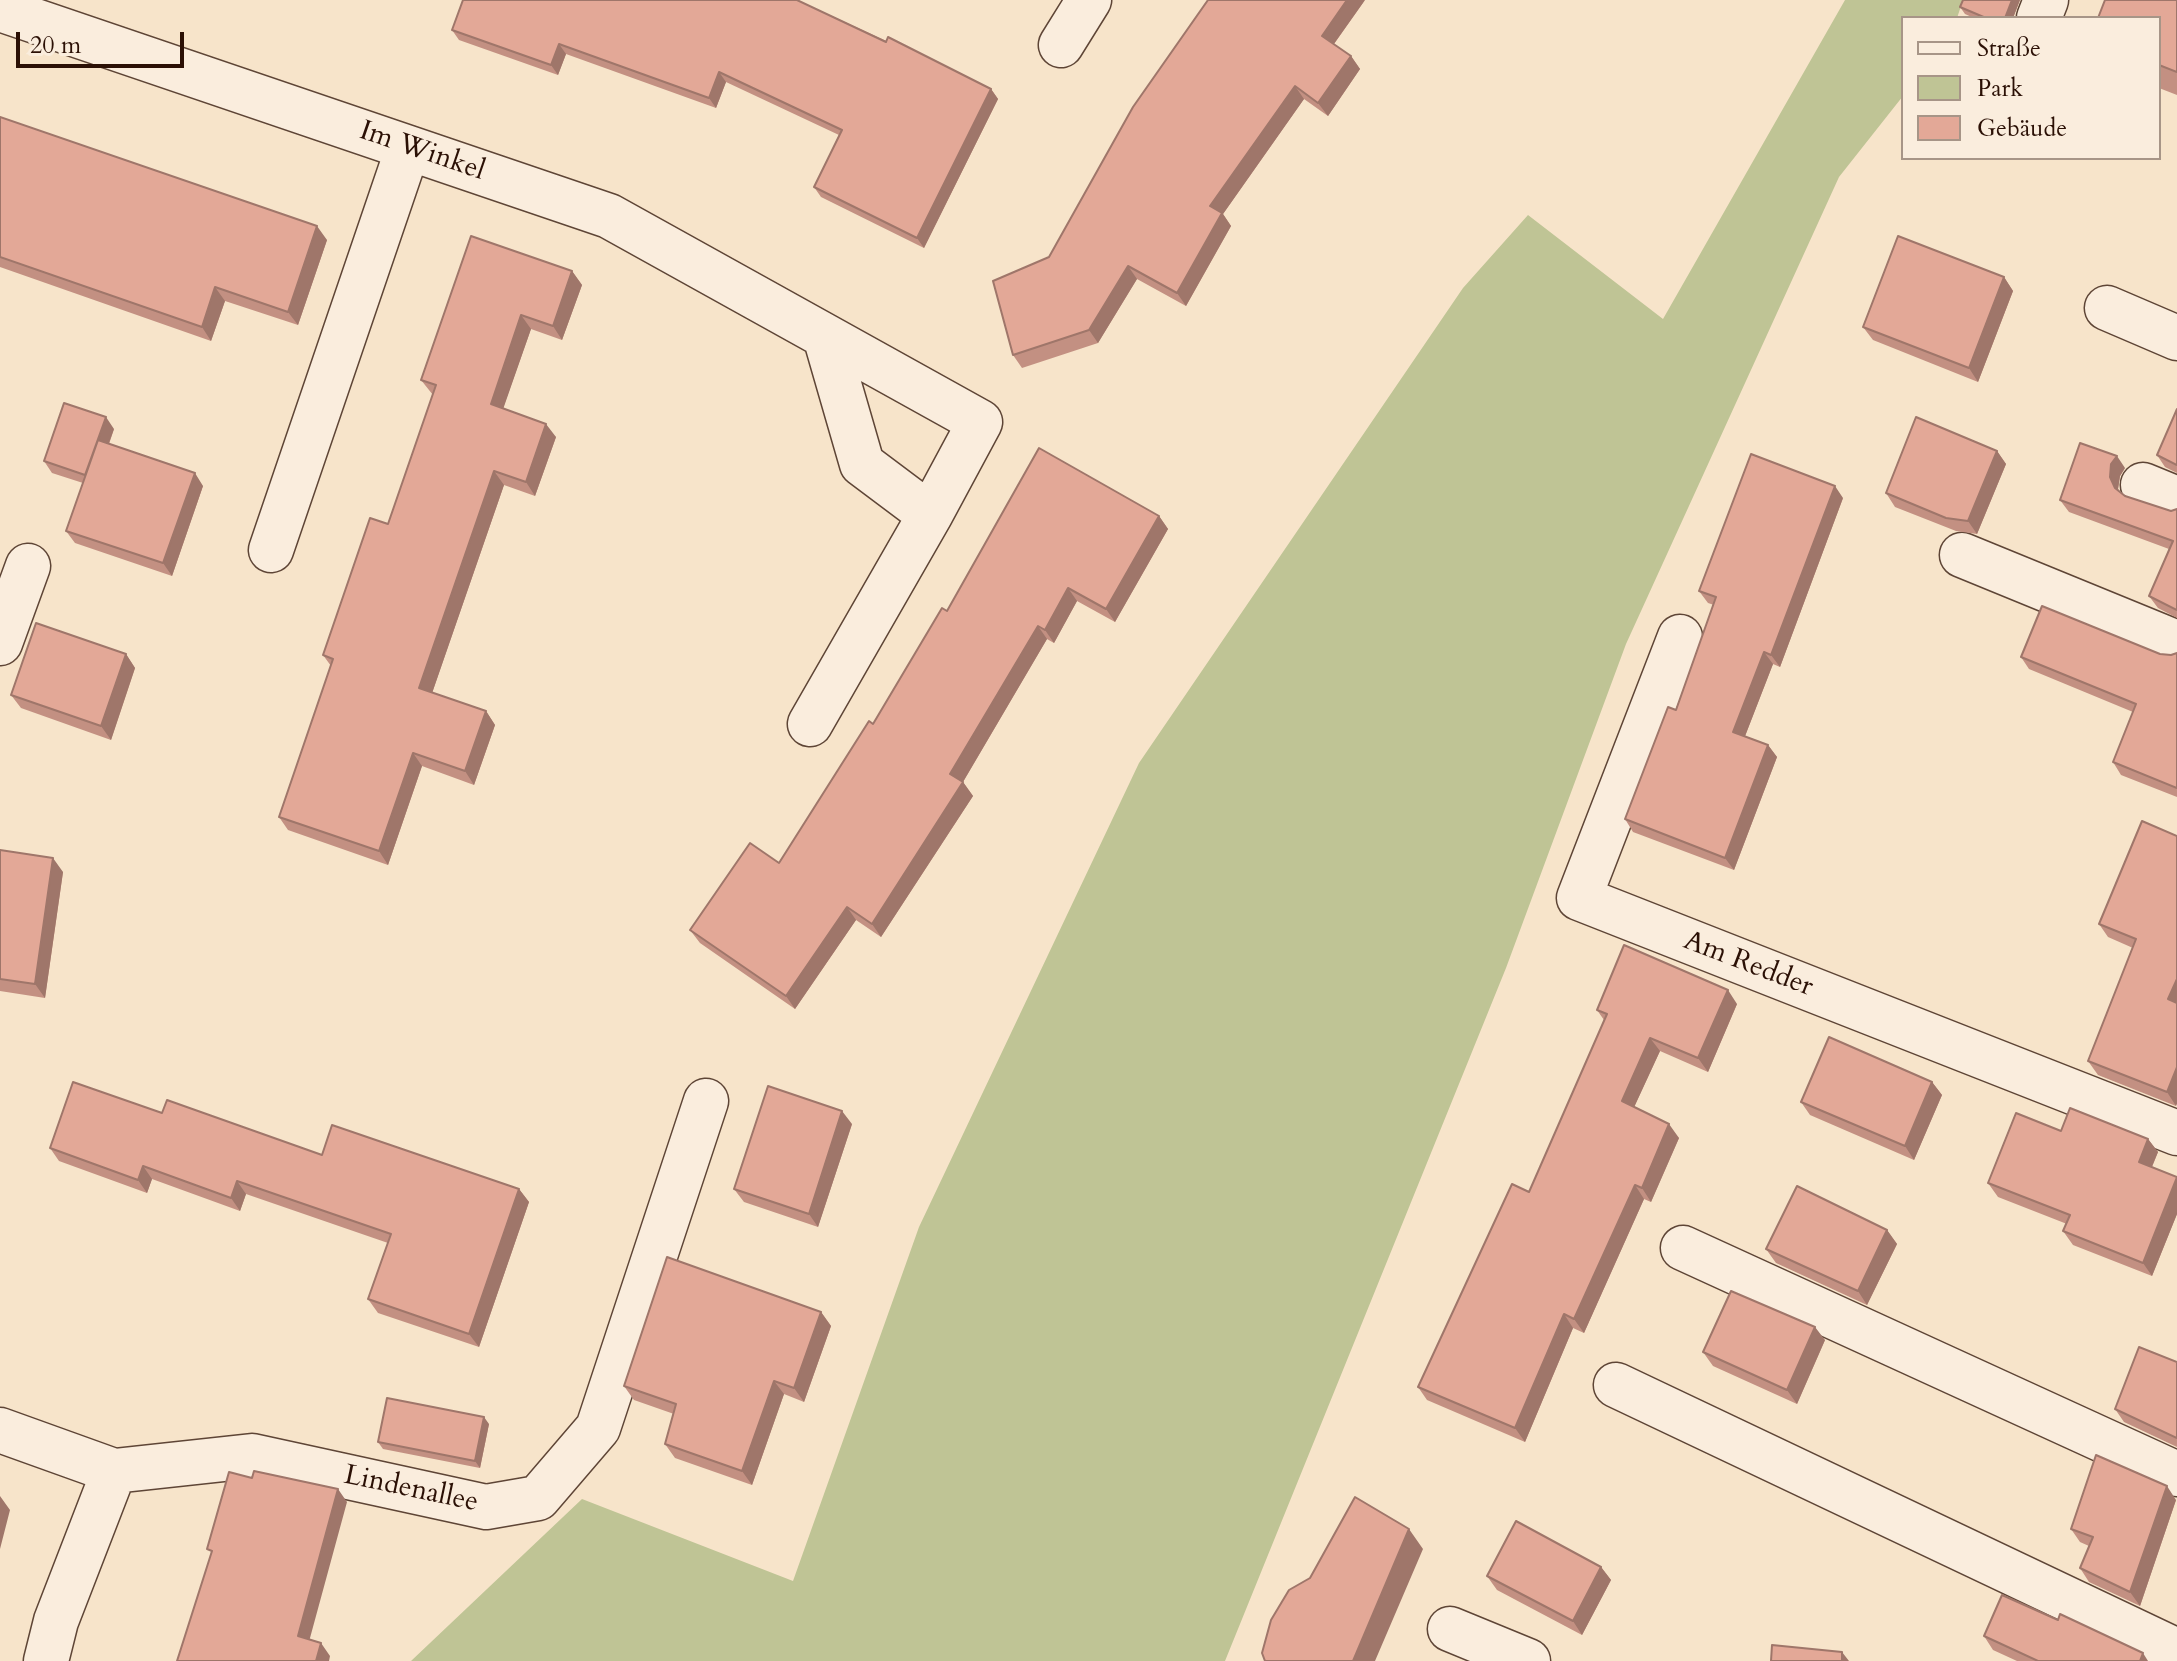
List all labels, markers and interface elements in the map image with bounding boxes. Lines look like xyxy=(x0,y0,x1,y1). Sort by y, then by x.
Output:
scale bar xyxy=(20,16,188,66)
legend xyxy=(1901,16,2161,160)
text: 20 m xyxy=(30,29,81,62)
text: Straße xyxy=(1977,32,2041,65)
text: Park xyxy=(1977,72,2023,105)
text: Gebäude xyxy=(1977,112,2067,145)
street label: Im Winkel xyxy=(355,115,489,189)
street label: Am Redder xyxy=(1679,925,1817,1005)
street label: Lindenallee xyxy=(341,1459,481,1521)

